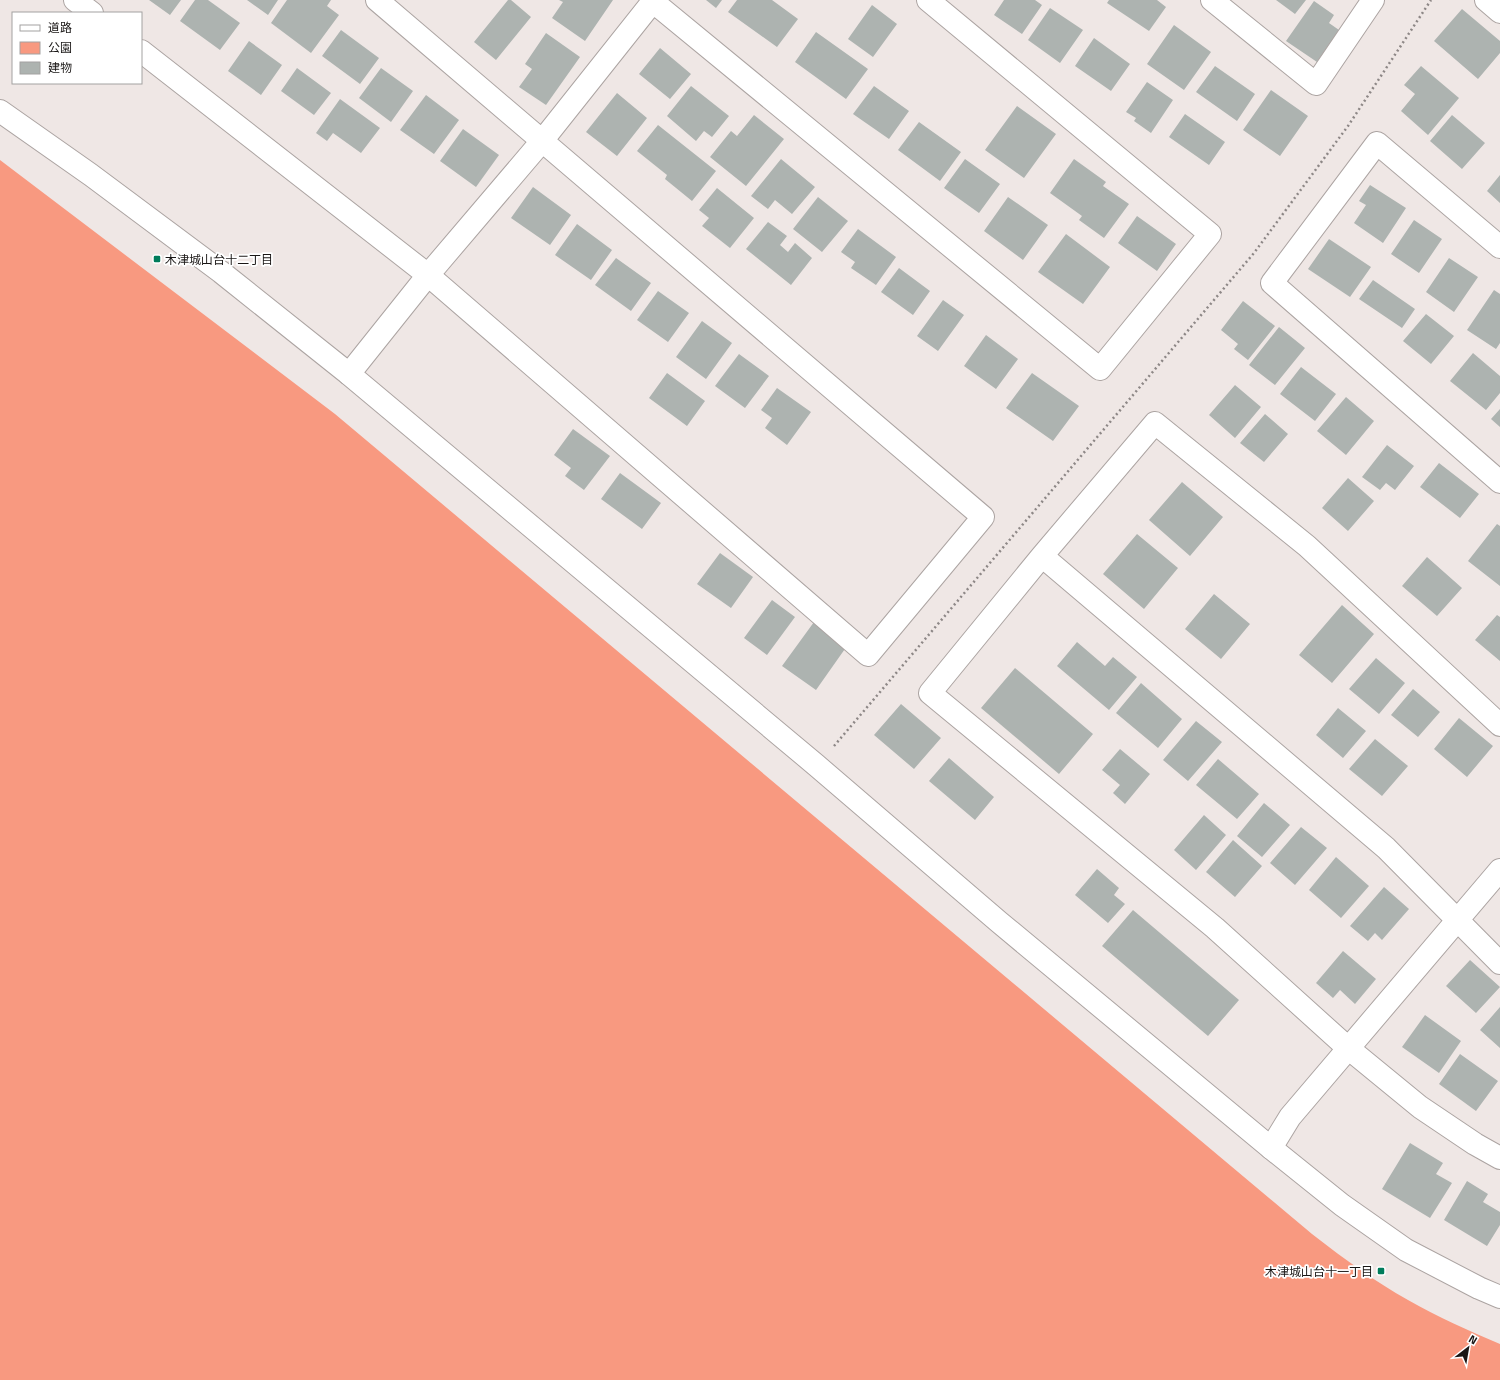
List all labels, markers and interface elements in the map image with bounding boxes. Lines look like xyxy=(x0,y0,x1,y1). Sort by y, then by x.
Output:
legend xyxy=(12,12,142,84)
text: 道路 xyxy=(48,18,72,37)
text: 公園 xyxy=(48,38,72,57)
text: 建物 xyxy=(48,58,72,77)
place label: 木津城山台十二丁目 xyxy=(165,250,273,269)
marker: 木津城山台十二丁目 xyxy=(152,254,162,264)
place label: 木津城山台十一丁目 xyxy=(1265,1262,1373,1281)
marker: 木津城山台十一丁目 xyxy=(1376,1266,1386,1276)
north arrow xyxy=(1448,1328,1488,1368)
text: N xyxy=(1466,1331,1481,1348)

